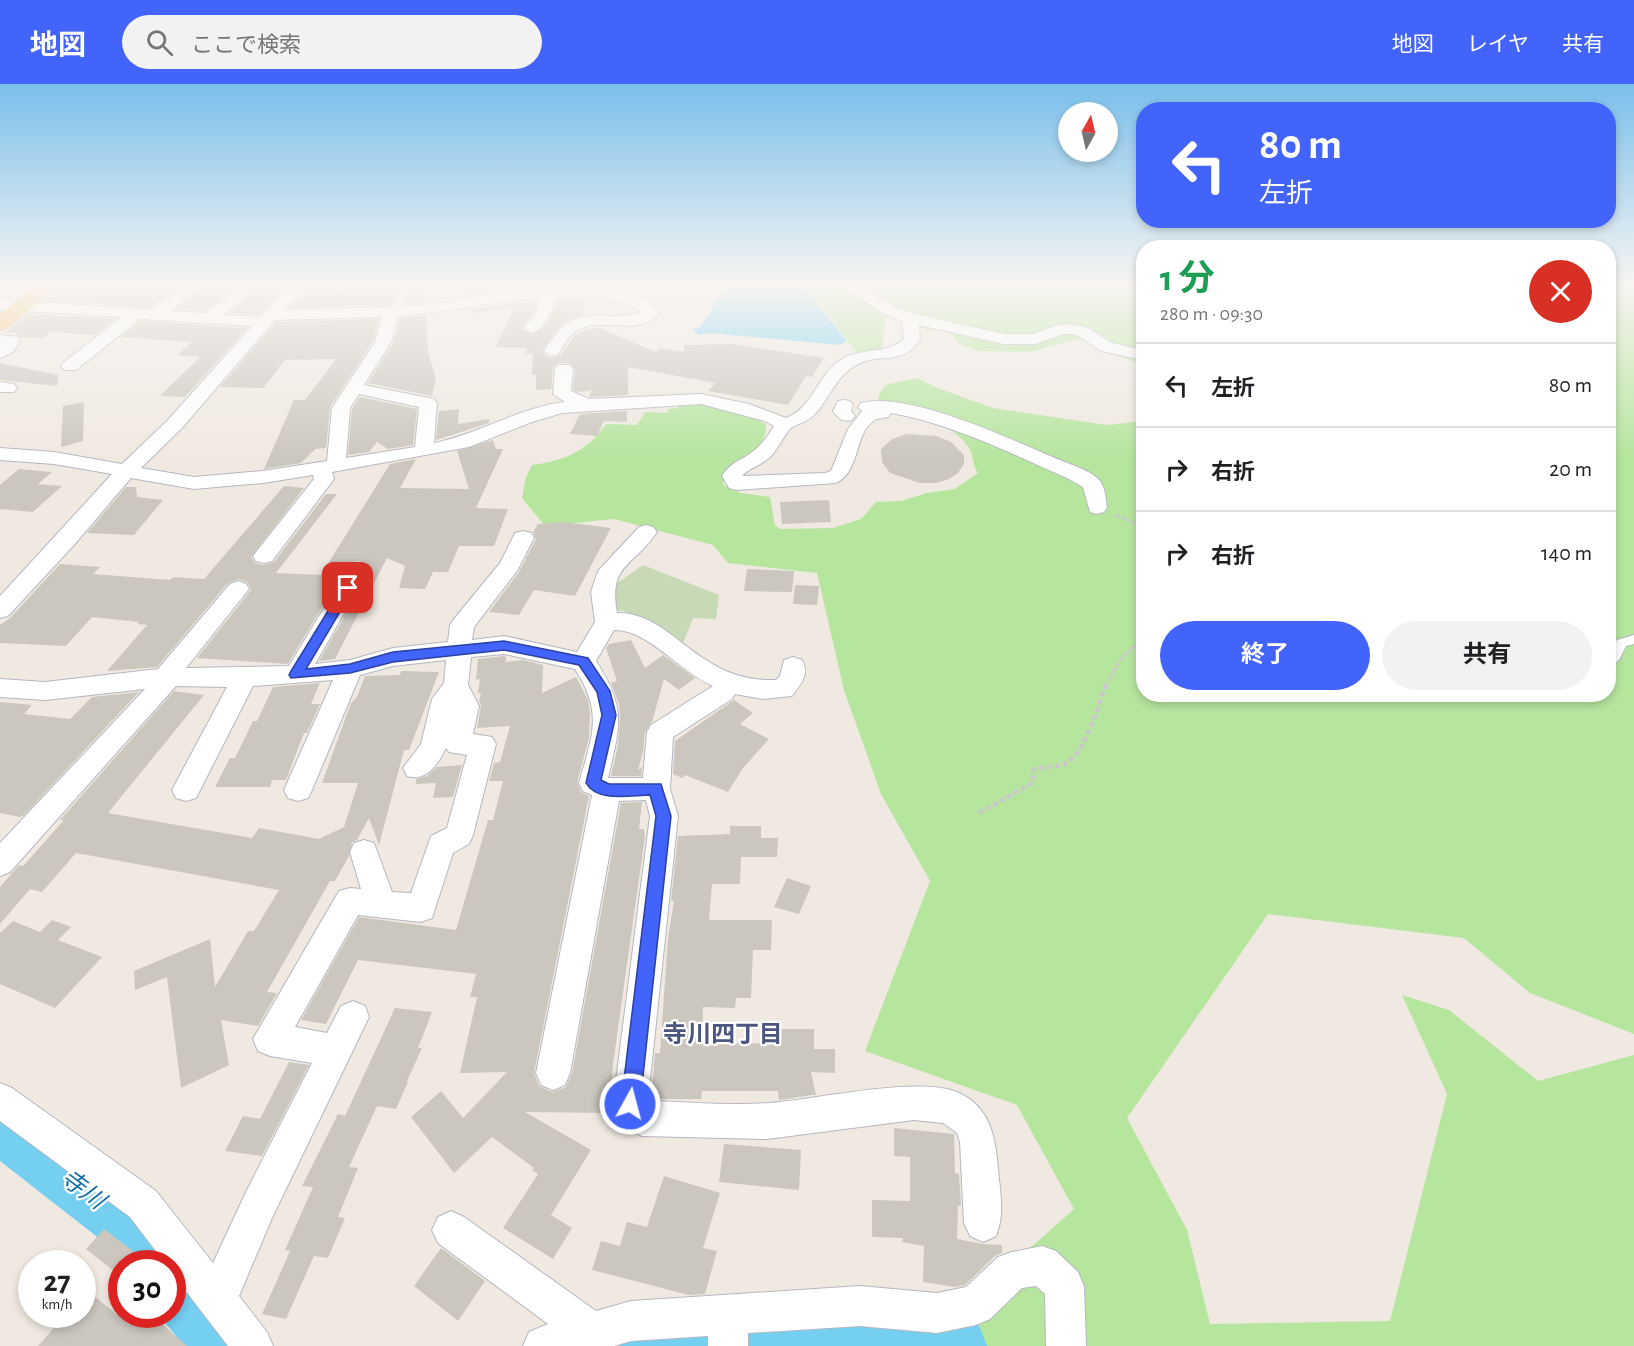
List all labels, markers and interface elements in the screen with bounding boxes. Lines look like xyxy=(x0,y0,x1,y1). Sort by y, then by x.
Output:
search box xyxy=(122,15,542,69)
icon: search xyxy=(143,26,176,59)
text: 地図 xyxy=(30,32,86,60)
text: ここで検索 xyxy=(191,34,301,56)
text: 地図 xyxy=(1392,34,1434,55)
text: レイヤ xyxy=(1467,34,1529,55)
text: 共有 xyxy=(1562,34,1604,55)
north arrow xyxy=(1058,102,1118,162)
map controls xyxy=(1058,102,1118,162)
text: 80 m xyxy=(1259,124,1342,166)
icon: left xyxy=(1160,126,1238,204)
text: 左折 xyxy=(1259,180,1313,207)
button: close xyxy=(1529,260,1592,323)
text: 1 分 xyxy=(1160,261,1214,297)
text: 280 m · 09:30 xyxy=(1160,304,1263,324)
icon: left xyxy=(1160,369,1193,402)
text: 80 m xyxy=(1549,374,1592,396)
text: 左折 xyxy=(1211,377,1255,399)
icon: right xyxy=(1160,453,1193,486)
text: 20 m xyxy=(1549,458,1592,480)
text: 右折 xyxy=(1211,461,1255,483)
icon: right xyxy=(1160,537,1193,570)
text: 140 m xyxy=(1541,542,1592,564)
text: 右折 xyxy=(1211,545,1255,567)
pin xyxy=(322,562,373,613)
icon: arrive xyxy=(331,571,364,604)
button: 終了 xyxy=(1160,621,1370,690)
button: 共有 xyxy=(1382,621,1592,690)
district label: 寺川四丁目 xyxy=(663,1021,783,1047)
position arrow xyxy=(598,1072,662,1136)
water label: 寺川 xyxy=(56,1164,112,1216)
speed limit sign: 30 xyxy=(108,1250,186,1328)
text: 27 xyxy=(43,1267,71,1297)
text: km/h xyxy=(42,1297,72,1312)

